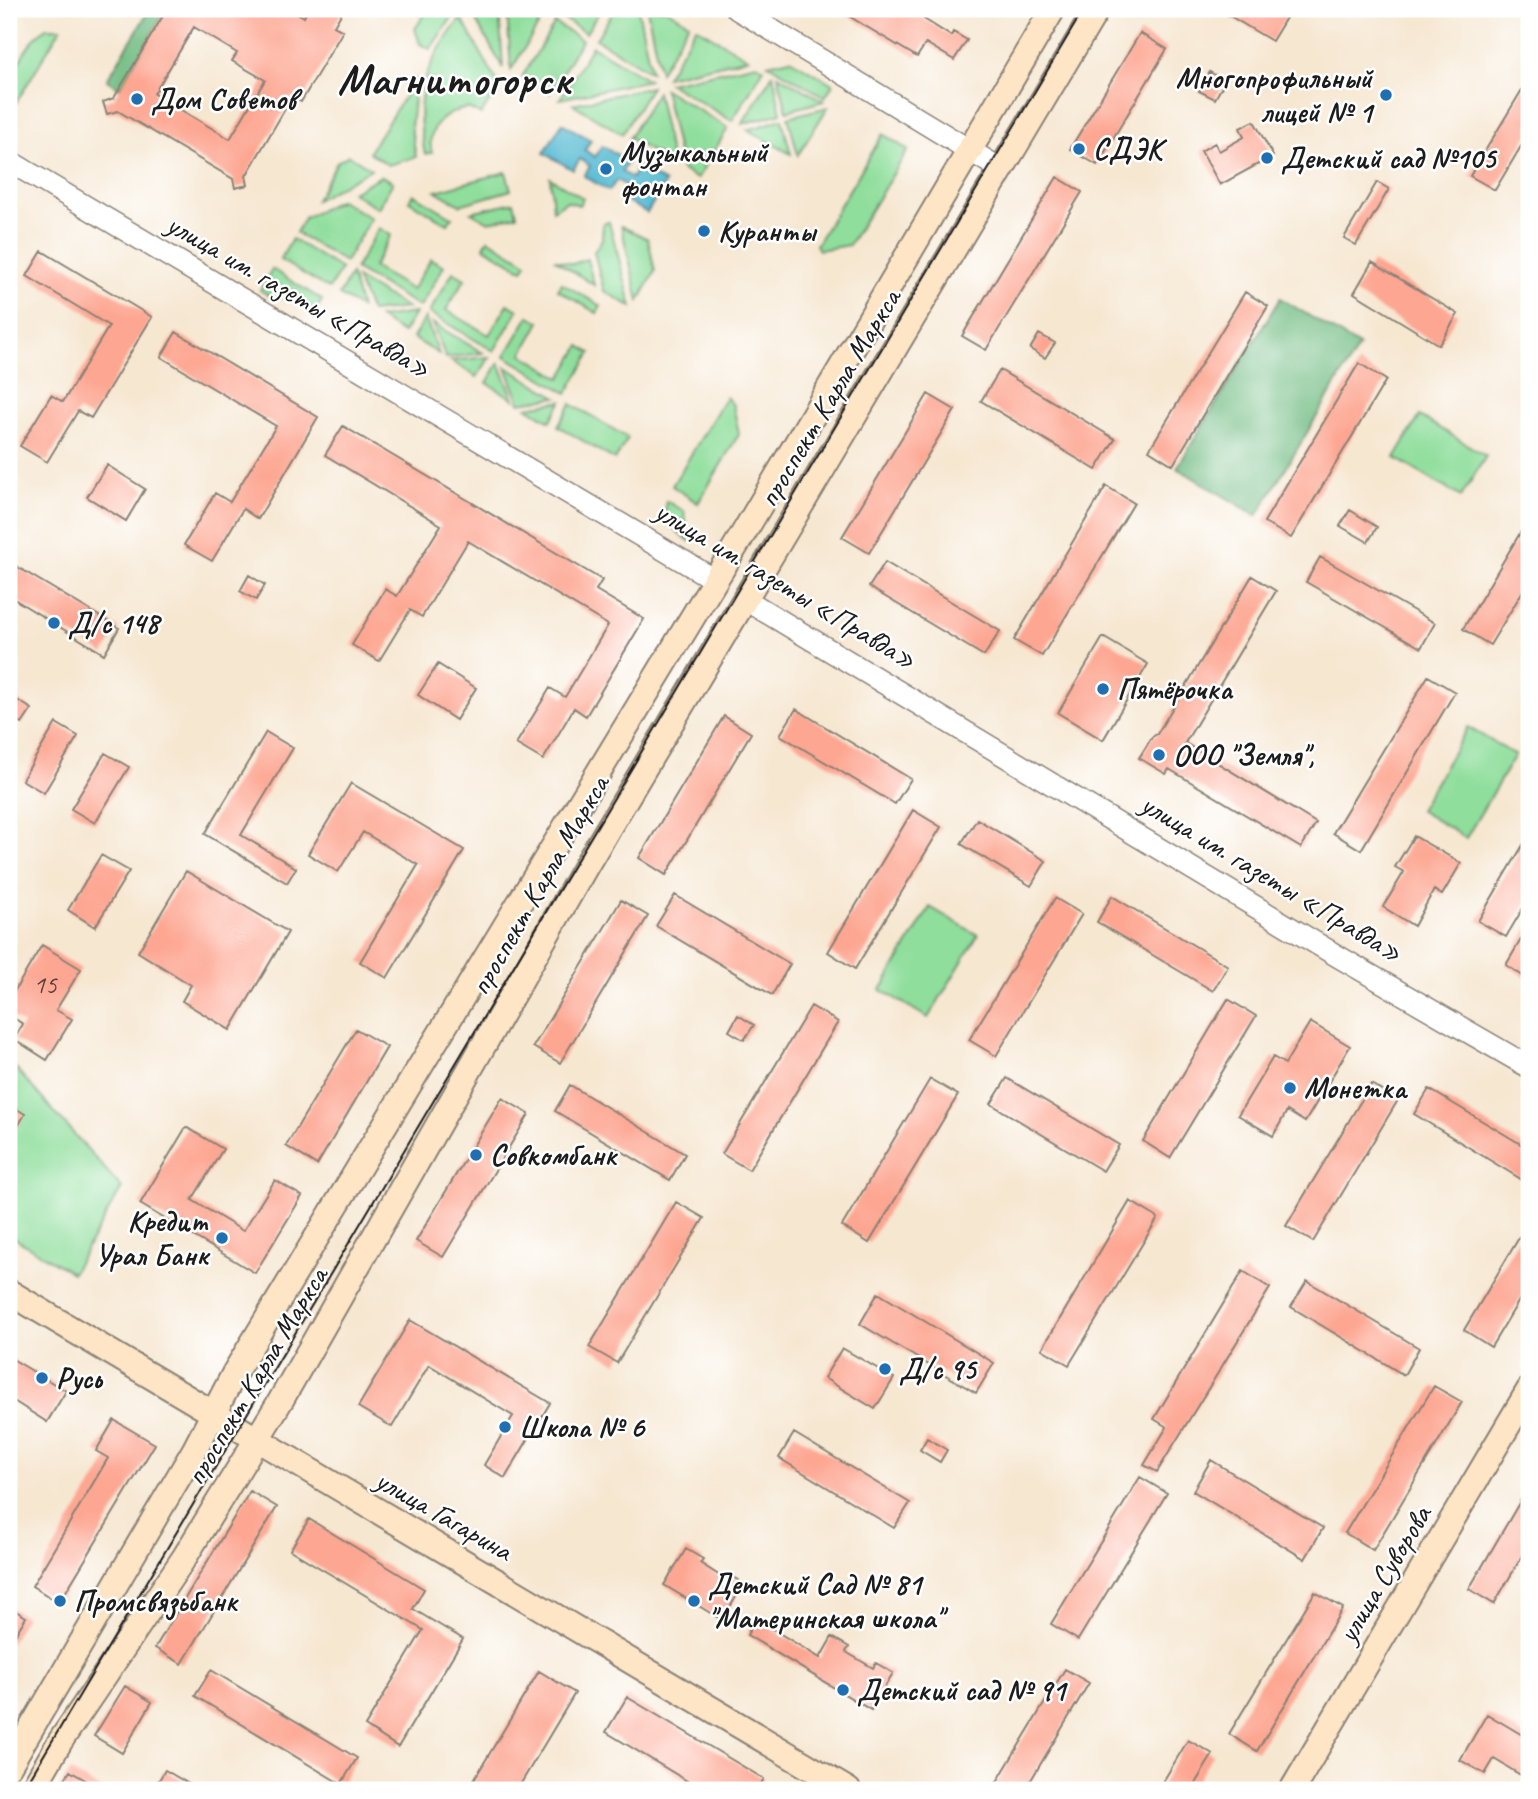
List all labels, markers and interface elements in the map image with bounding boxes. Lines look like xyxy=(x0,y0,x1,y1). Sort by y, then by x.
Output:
district label: Магнитогорск xyxy=(338,52,575,107)
place label: Многопрофильный лицей № 1 xyxy=(1176,59,1375,131)
place label: Дом Советов xyxy=(151,80,303,118)
marker: Многопрофильный лицей № 1 xyxy=(1378,87,1394,103)
marker: Дом Советов xyxy=(129,91,145,107)
place label: СДЭК xyxy=(1093,130,1168,168)
place label: Музыкальный фонтан xyxy=(620,133,770,205)
place label: Детский сад №105 xyxy=(1281,139,1498,177)
marker: СДЭК xyxy=(1071,141,1087,157)
marker: Детский сад №105 xyxy=(1259,150,1275,166)
marker: Музыкальный фонтан xyxy=(598,161,614,177)
street label: улица им. газеты «Правда» xyxy=(158,204,438,387)
place label: Куранты xyxy=(718,212,818,250)
marker: Куранты xyxy=(696,223,712,239)
street label: проспект Карла Маркса xyxy=(749,280,910,514)
street label: улица им. газеты «Правда» xyxy=(646,491,924,678)
place label: Д/с 148 xyxy=(68,604,162,642)
marker: Д/с 148 xyxy=(46,615,62,631)
place label: Пятёрочка xyxy=(1117,670,1234,708)
marker: Пятёрочка xyxy=(1095,681,1111,697)
place label: ООО "Земля", xyxy=(1173,736,1315,774)
marker: ООО "Земля", xyxy=(1151,747,1167,763)
street label: проспект Карла Маркса xyxy=(461,766,619,1002)
street label: улица им. газеты «Правда» xyxy=(1132,784,1410,971)
house number: 15 xyxy=(33,968,58,1001)
place label: Монетка xyxy=(1304,1069,1409,1107)
marker: Монетка xyxy=(1282,1080,1298,1096)
place label: Совкомбанк xyxy=(490,1136,618,1174)
marker: Совкомбанк xyxy=(468,1147,484,1163)
place label: Кредит Урал Банк xyxy=(95,1202,211,1274)
marker: Кредит Урал Банк xyxy=(214,1230,230,1246)
street label: проспект Карла Маркса xyxy=(176,1258,337,1492)
place label: Д/с 95 xyxy=(899,1350,979,1388)
place label: Русь xyxy=(56,1359,103,1397)
marker: Д/с 95 xyxy=(877,1361,893,1377)
marker: Русь xyxy=(34,1370,50,1386)
place label: Школа № 6 xyxy=(519,1408,646,1446)
marker: Школа № 6 xyxy=(497,1419,513,1435)
street label: улица Гагарина xyxy=(367,1460,521,1570)
street label: улица Суворова xyxy=(1327,1497,1441,1651)
place label: Детский Сад № 81 "Материнская школа" xyxy=(708,1565,949,1637)
place label: Промсвязьбанк xyxy=(74,1582,239,1621)
marker: Промсвязьбанк xyxy=(52,1593,68,1609)
marker: Детский Сад № 81 "Материнская школа" xyxy=(686,1593,702,1609)
place label: Детский сад № 91 xyxy=(857,1671,1069,1709)
marker: Детский сад № 91 xyxy=(835,1682,851,1698)

